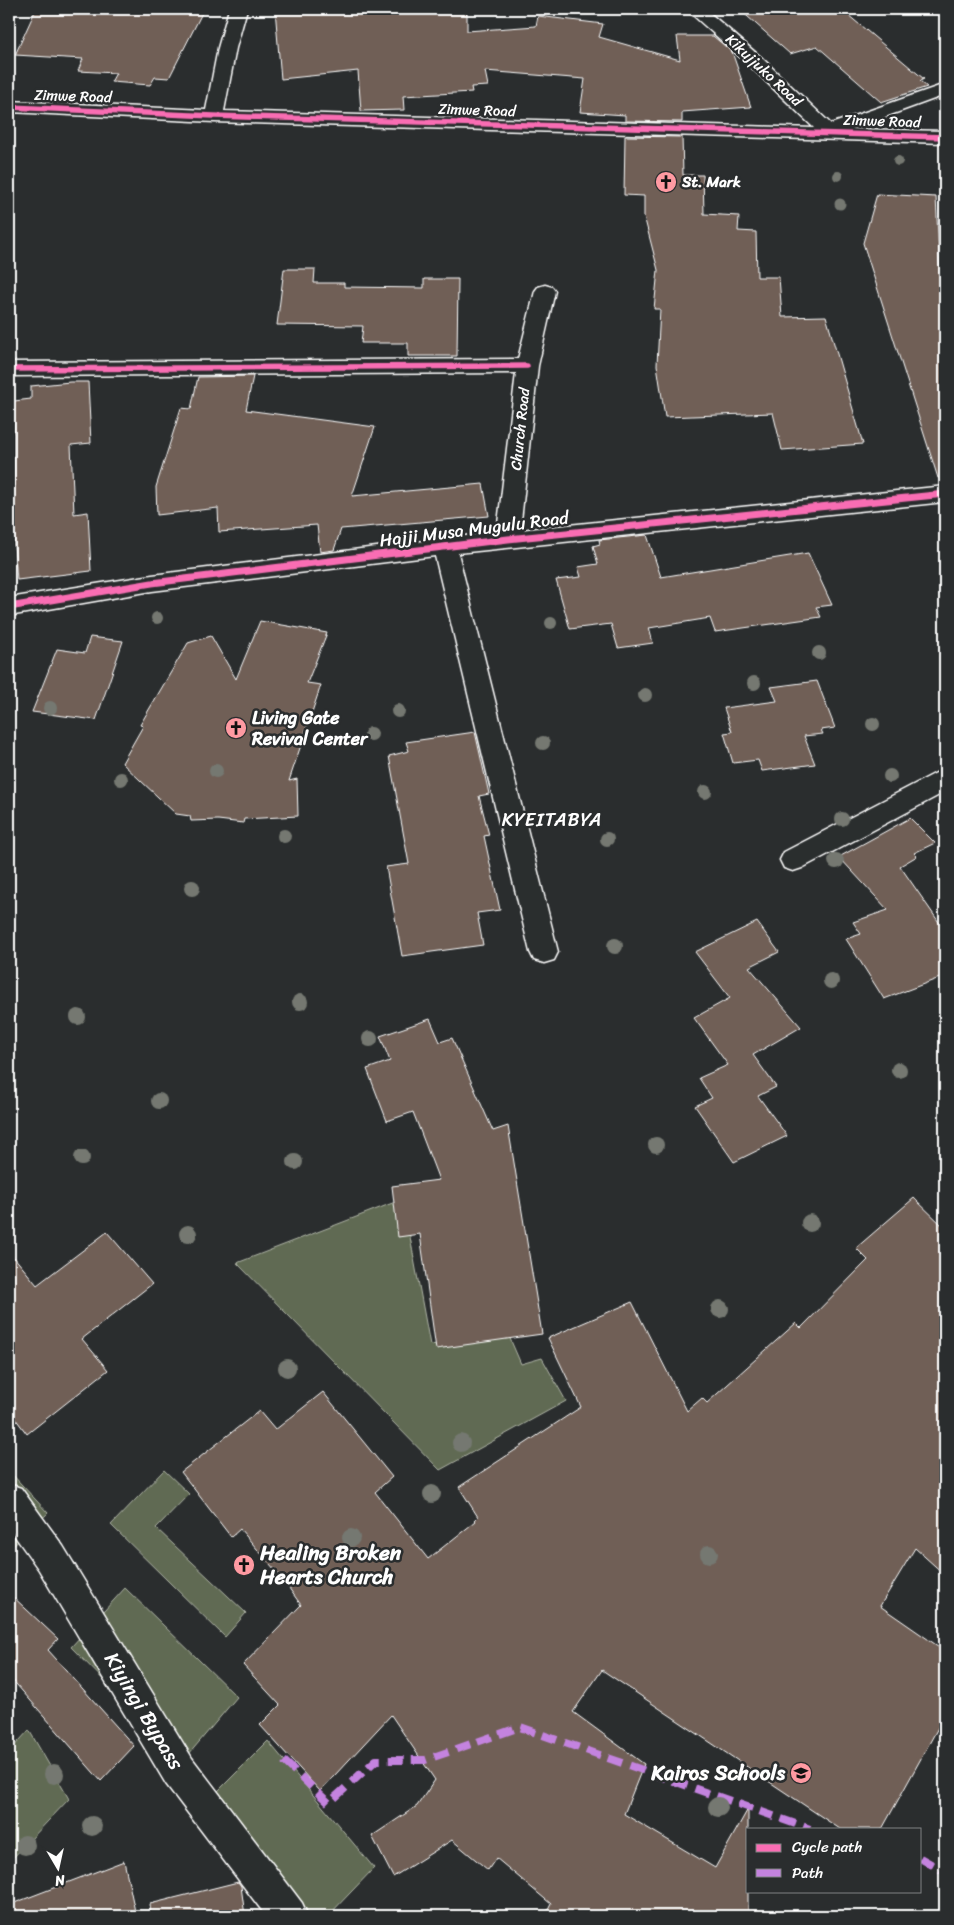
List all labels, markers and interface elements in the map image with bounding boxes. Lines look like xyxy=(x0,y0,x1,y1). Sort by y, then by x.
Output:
street label: Kikujjuko Road xyxy=(719,27,810,114)
street label: Zimwe Road xyxy=(34,82,113,110)
street label: Zimwe Road xyxy=(438,96,517,124)
street label: Zimwe Road xyxy=(843,107,922,135)
place label: St. Mark xyxy=(681,169,741,195)
church icon: St. Mark xyxy=(654,170,678,194)
street label: Church Road xyxy=(503,385,537,472)
street label: Hajji Musa Mugulu Road xyxy=(378,501,572,556)
place label: Living Gate Revival Center xyxy=(251,702,369,755)
church icon: Living Gate Revival Center xyxy=(224,716,248,740)
district label: KYEITABYA xyxy=(502,803,602,836)
place label: Healing Broken Hearts Church xyxy=(259,1534,402,1596)
church icon: Healing Broken Hearts Church xyxy=(232,1553,256,1577)
street label: Kiyingi Bypass xyxy=(94,1644,195,1778)
place label: Kairos Schools xyxy=(650,1754,785,1792)
school or university icon: Kairos Schools xyxy=(789,1761,813,1785)
legend xyxy=(746,1828,922,1892)
text: Cycle path xyxy=(792,1834,863,1860)
north arrow xyxy=(32,1842,82,1892)
text: Path xyxy=(792,1860,823,1886)
text: N xyxy=(53,1867,68,1893)

